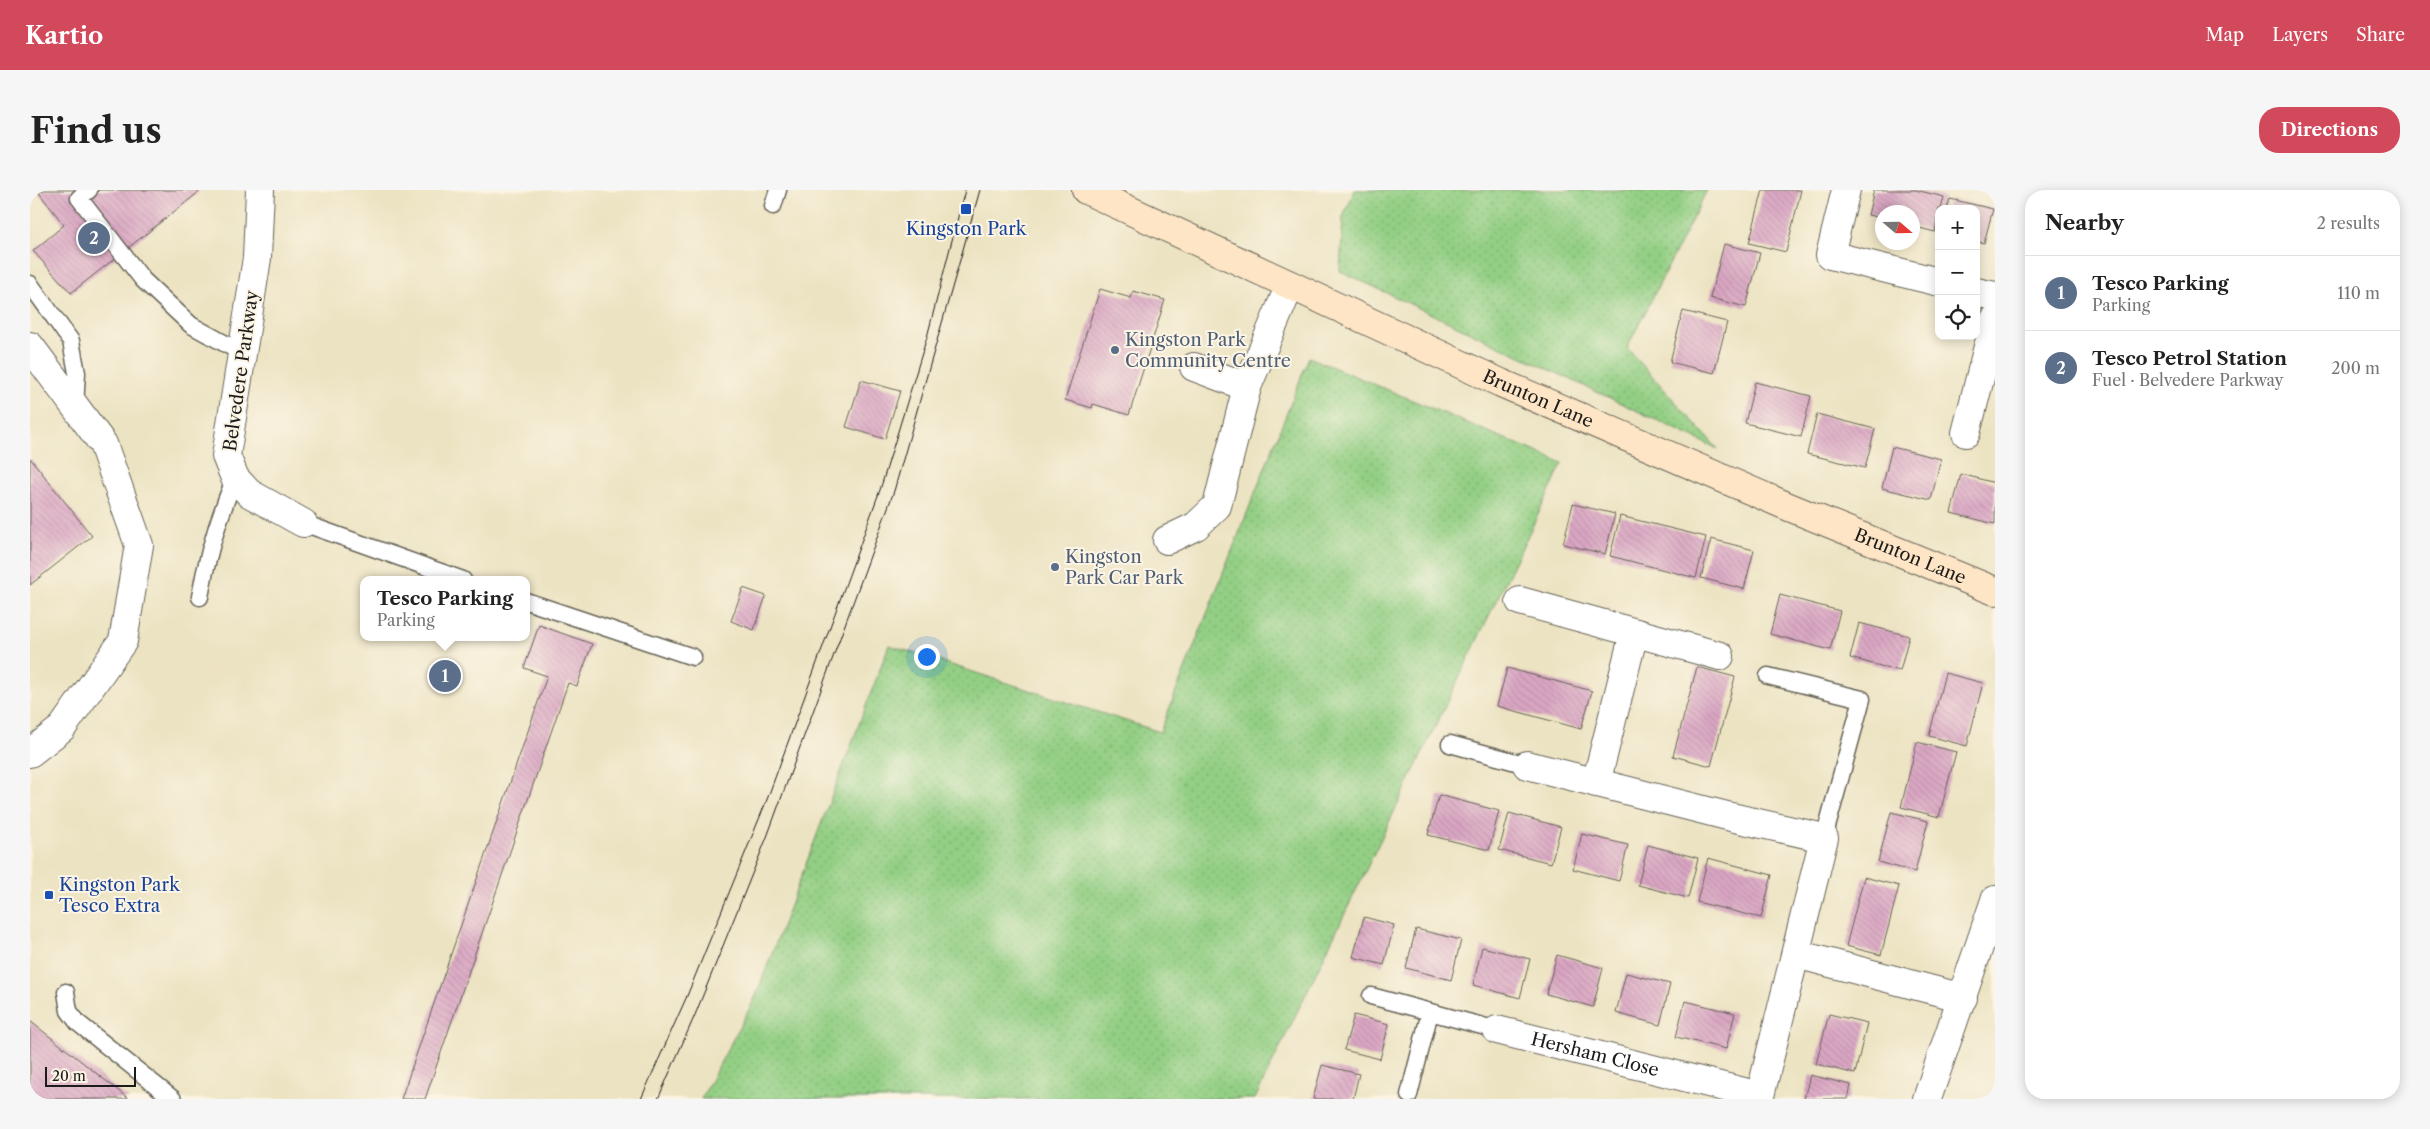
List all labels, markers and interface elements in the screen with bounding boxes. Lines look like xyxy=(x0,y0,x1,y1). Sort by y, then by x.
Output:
text: Kartio xyxy=(25,21,103,50)
text: Map xyxy=(2206,24,2244,46)
text: Layers xyxy=(2272,24,2328,46)
text: Share xyxy=(2356,24,2405,46)
button: Directions xyxy=(2259,107,2400,153)
text: Find us xyxy=(30,109,162,152)
marker: Kingston Park xyxy=(959,202,973,216)
north arrow xyxy=(1875,205,1920,250)
map controls xyxy=(1935,205,1980,340)
button: + xyxy=(1935,205,1980,250)
text: Nearby xyxy=(2045,210,2124,235)
text: 2 results xyxy=(2317,213,2380,233)
place label: Kingston Park xyxy=(906,218,1028,240)
pin: 2 xyxy=(78,219,110,257)
button: − xyxy=(1935,250,1980,295)
text: Tesco Parking xyxy=(2092,272,2229,295)
text: 1 xyxy=(2057,283,2065,303)
text: 110 m xyxy=(2337,283,2380,303)
street label: Belvedere Parkway xyxy=(219,288,263,453)
button: locate xyxy=(1935,295,1980,340)
text: Parking xyxy=(2092,295,2150,315)
place label: Kingston Park Community Centre xyxy=(1125,329,1291,372)
marker: Kingston Park Community Centre xyxy=(1109,344,1121,356)
text: Tesco Petrol Station xyxy=(2092,347,2287,370)
text: 2 xyxy=(2056,358,2066,378)
text: 200 m xyxy=(2331,358,2380,378)
street label: Brunton Lane xyxy=(1479,365,1597,433)
text: Fuel · Belvedere Parkway xyxy=(2092,370,2283,390)
street label: Brunton Lane xyxy=(1851,524,1969,589)
place label: Kingston Park Car Park xyxy=(1065,546,1185,589)
marker: Kingston Park Car Park xyxy=(1049,561,1061,573)
popup xyxy=(360,576,530,641)
text: Tesco Parking xyxy=(377,587,513,610)
text: Parking xyxy=(377,610,435,630)
your location xyxy=(914,644,940,670)
pin: 1 xyxy=(429,657,461,695)
place label: Kingston Park Tesco Extra xyxy=(59,874,181,917)
marker: Kingston Park Tesco Extra xyxy=(43,889,55,901)
street label: Hersham Close xyxy=(1529,1028,1661,1081)
scale bar xyxy=(45,1064,136,1087)
text: 20 m xyxy=(52,1067,86,1085)

